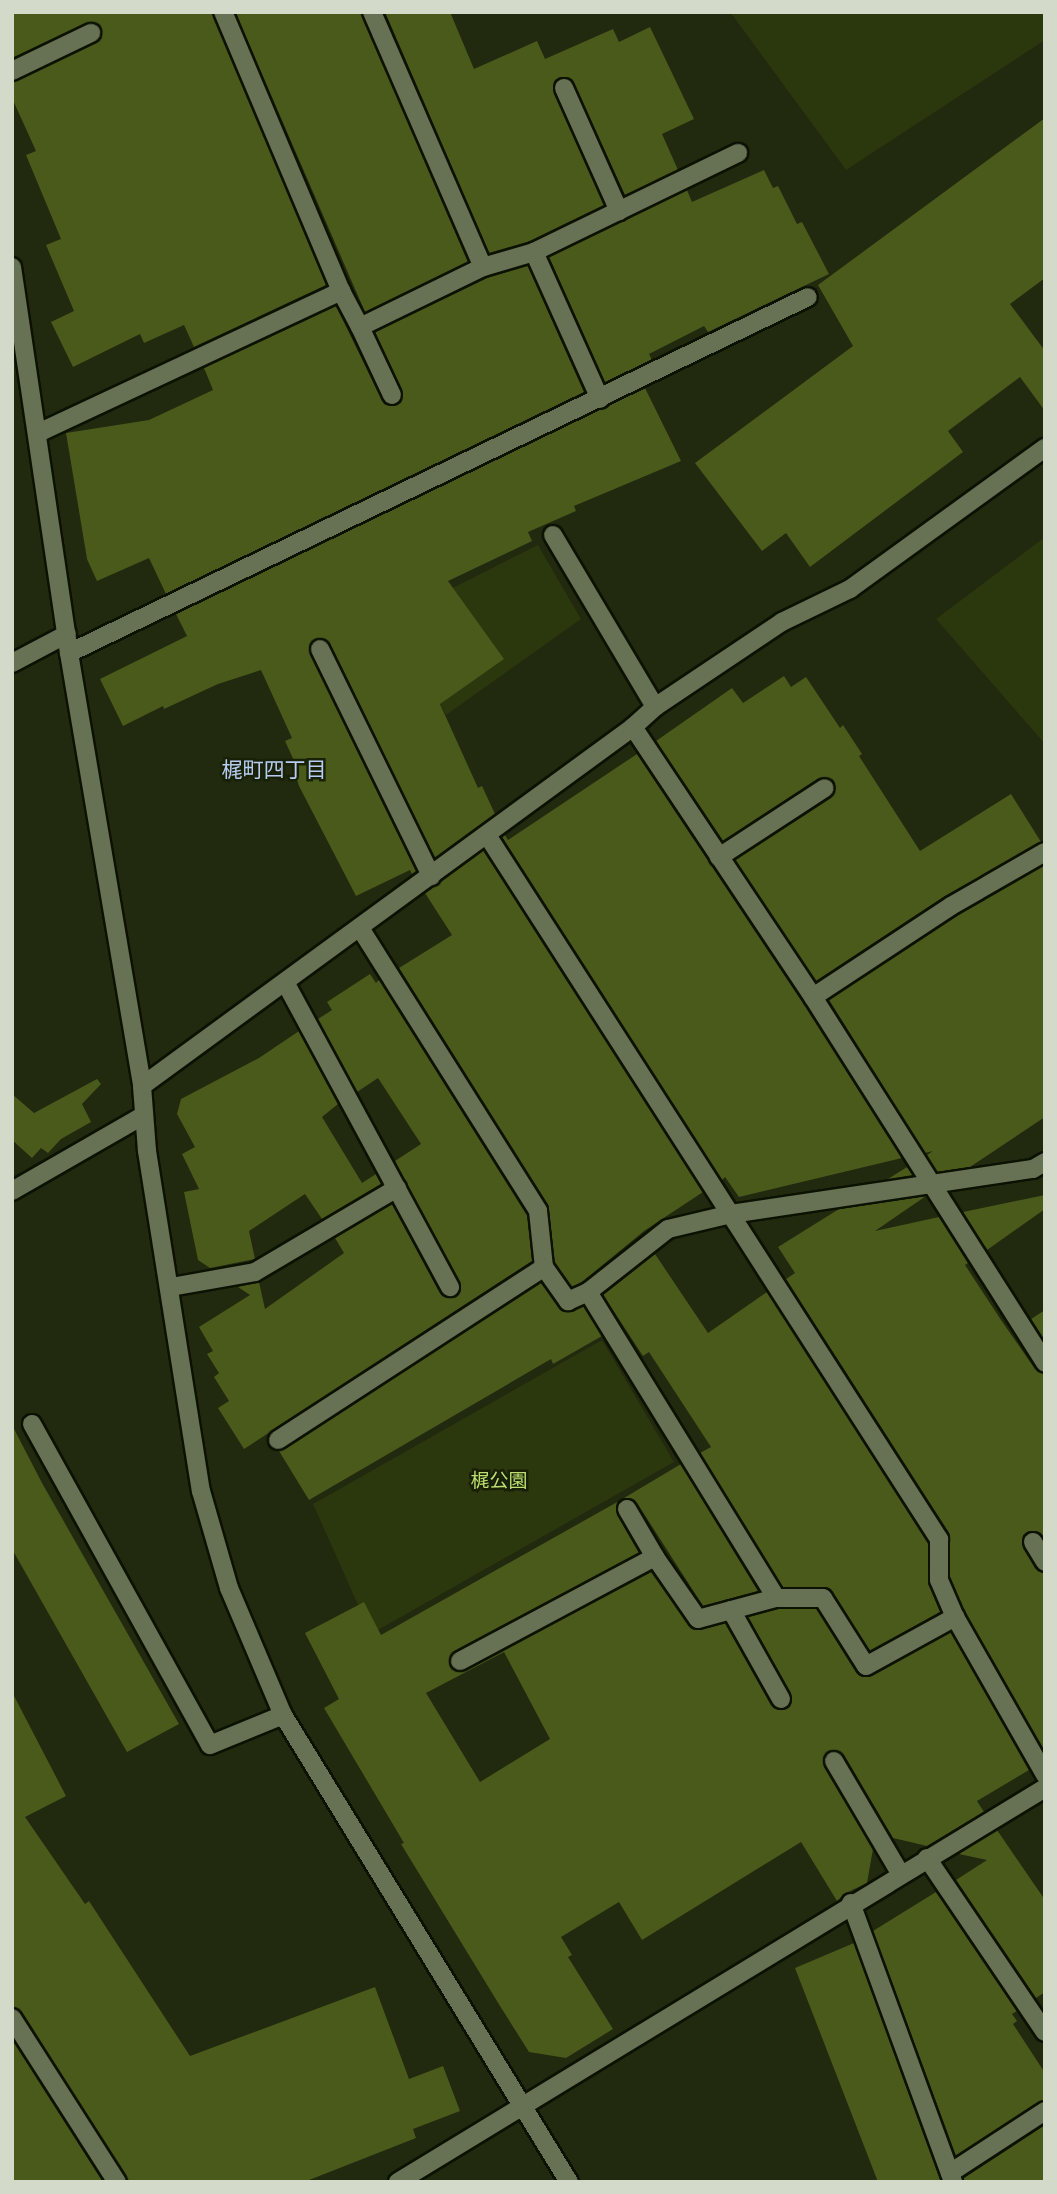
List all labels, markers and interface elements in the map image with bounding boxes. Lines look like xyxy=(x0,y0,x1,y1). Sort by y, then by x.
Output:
district label: 梶町四丁目 xyxy=(222,757,326,783)
park label: 梶公園 xyxy=(471,1471,527,1493)

